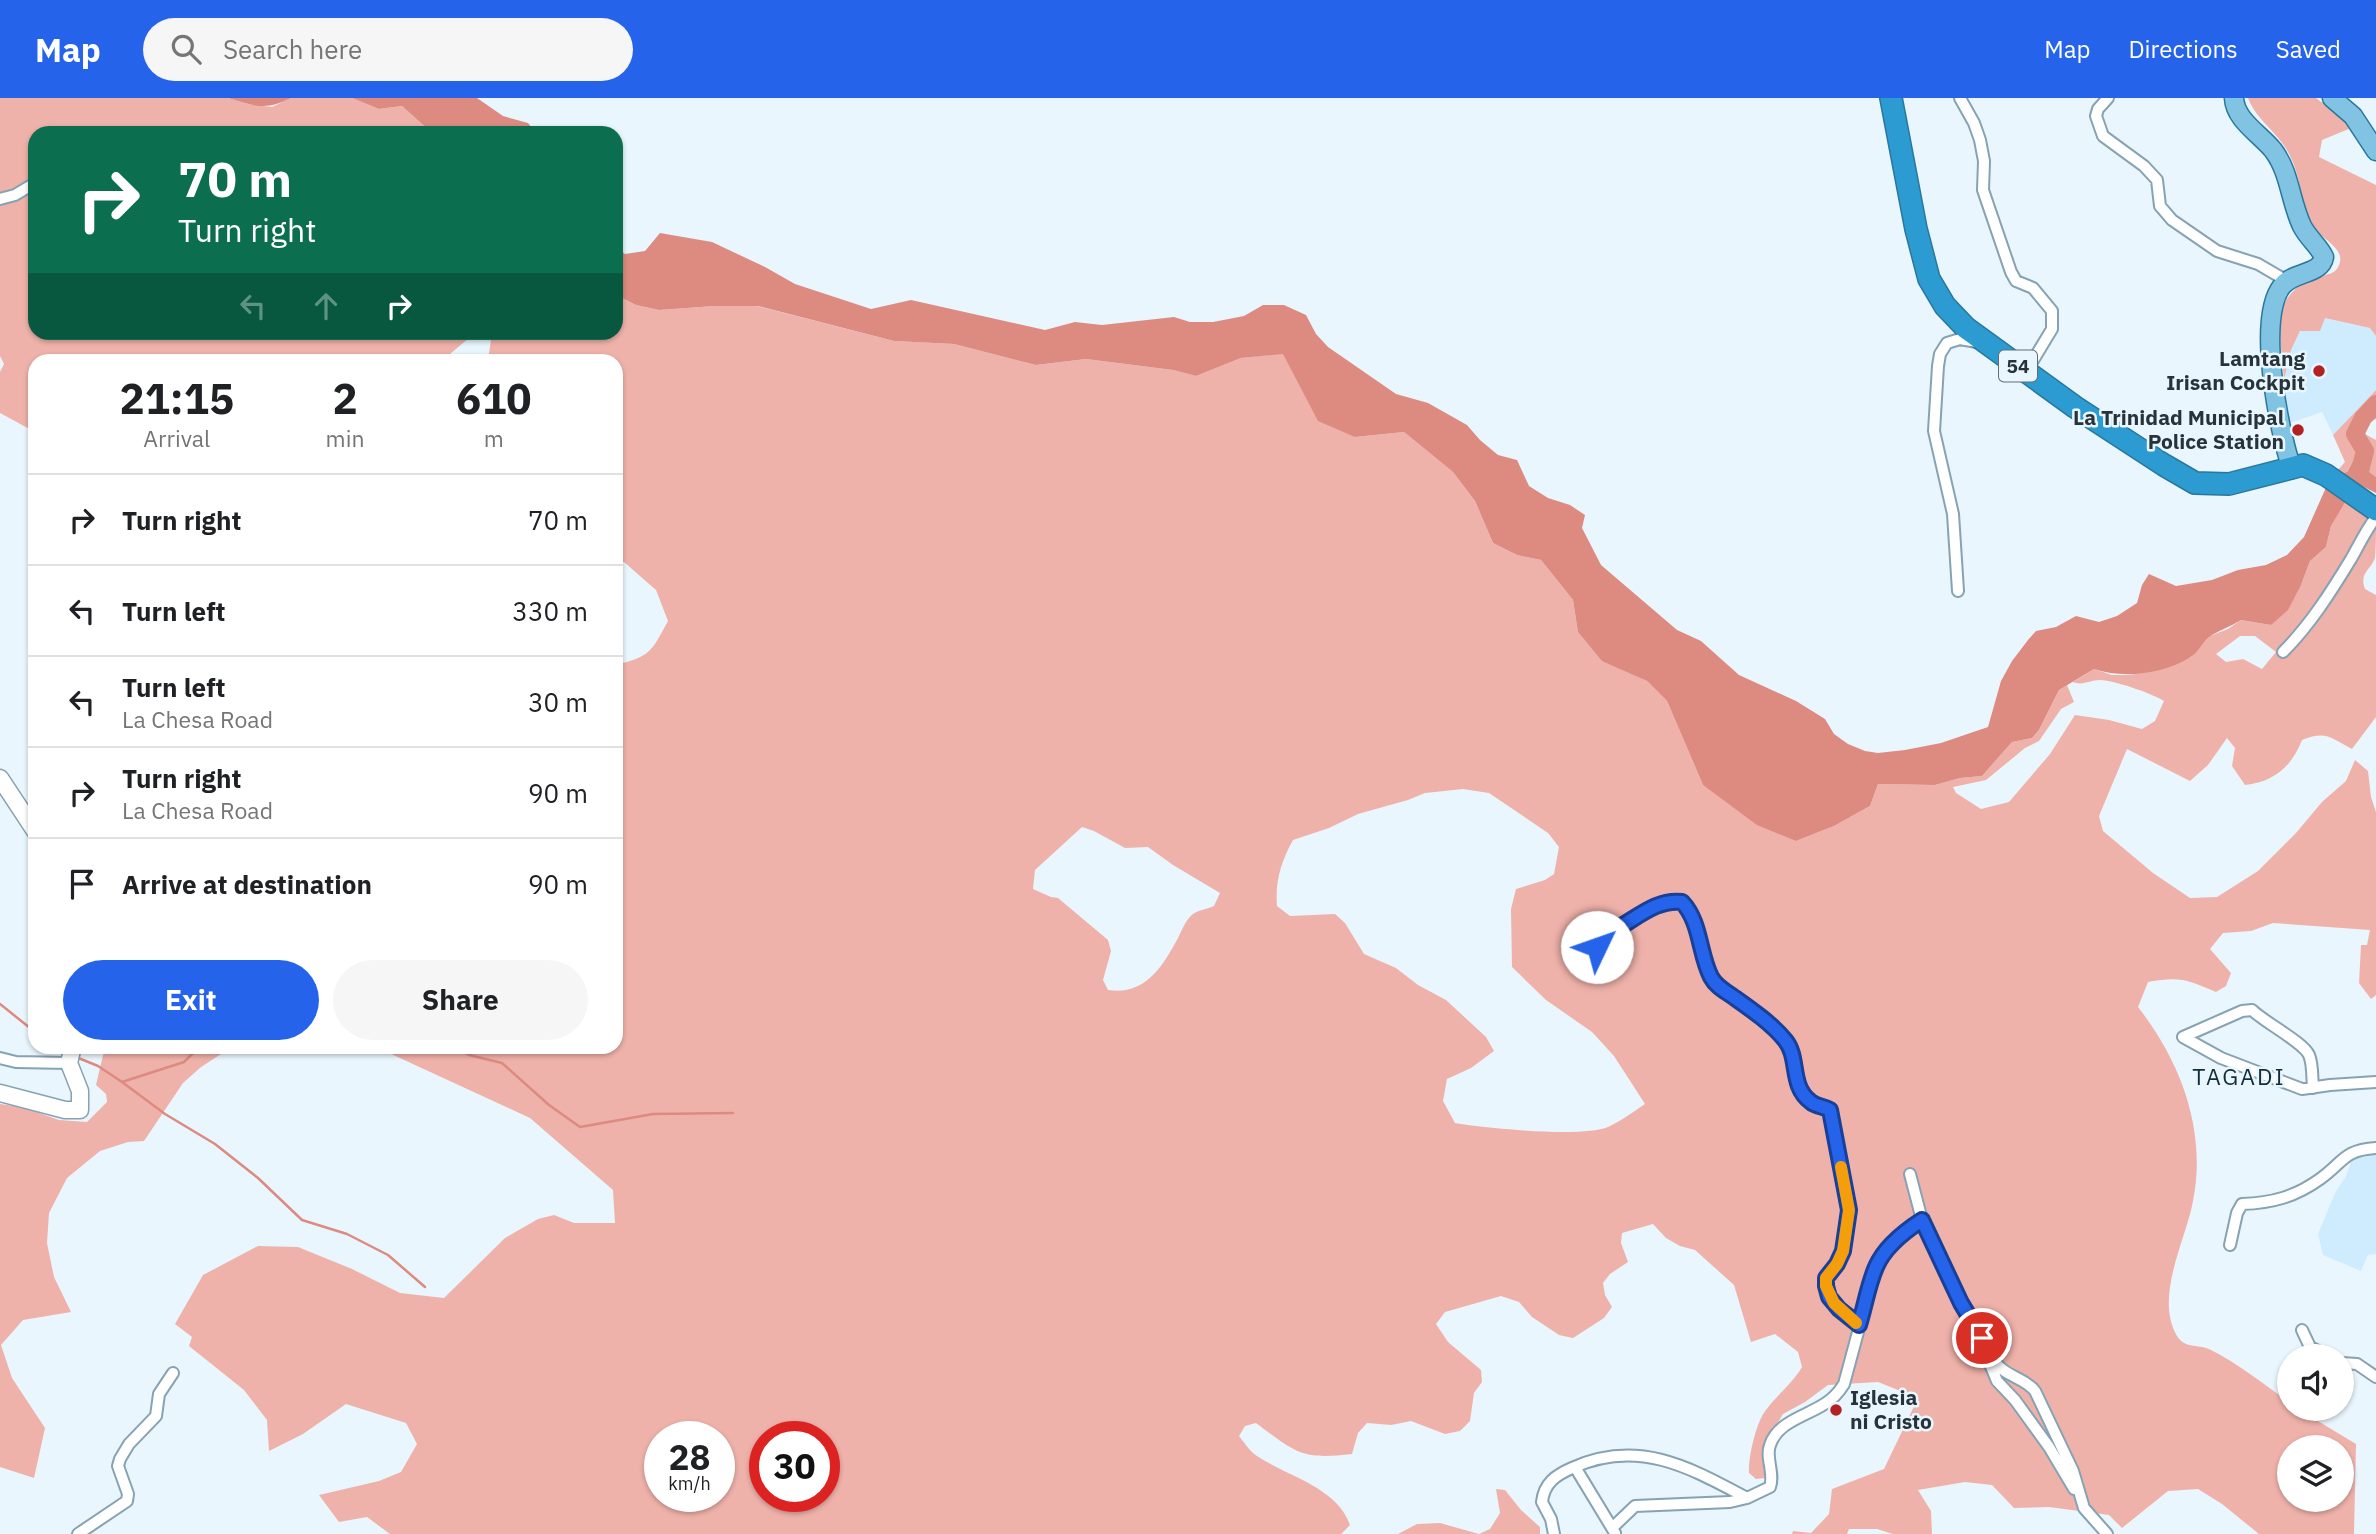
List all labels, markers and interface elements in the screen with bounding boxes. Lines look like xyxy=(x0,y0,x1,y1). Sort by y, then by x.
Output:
search box xyxy=(143,18,633,81)
text: Map xyxy=(35,28,101,71)
icon: search xyxy=(167,30,205,68)
text: Search here xyxy=(223,32,362,66)
text: Map xyxy=(2044,33,2090,65)
text: Directions xyxy=(2128,33,2238,65)
text: Saved xyxy=(2276,33,2341,65)
text: 70 m xyxy=(178,147,292,210)
icon: right xyxy=(63,154,154,245)
text: Turn right xyxy=(178,209,316,251)
icon: left xyxy=(234,287,272,325)
icon: ahead xyxy=(307,287,345,325)
icon: right xyxy=(380,287,418,325)
place label: Lamtang Irisan Cockpit xyxy=(2166,344,2305,396)
road number: 54 xyxy=(1999,350,2037,382)
marker: Lamtang Irisan Cockpit xyxy=(2311,363,2327,379)
text: 21:15 xyxy=(119,371,234,426)
text: 2 xyxy=(332,371,358,426)
text: 610 xyxy=(456,371,532,426)
place label: La Trinidad Municipal Police Station xyxy=(2073,403,2284,455)
marker: La Trinidad Municipal Police Station xyxy=(2290,422,2306,438)
text: Arrival xyxy=(143,423,210,453)
text: min xyxy=(326,423,364,453)
text: m xyxy=(484,423,504,453)
icon: right xyxy=(63,501,101,539)
text: Turn right xyxy=(122,503,241,537)
text: 70 m xyxy=(528,503,588,537)
icon: left xyxy=(63,592,101,630)
text: Turn left xyxy=(122,594,225,628)
text: 330 m xyxy=(512,594,588,628)
text: Turn left xyxy=(122,670,225,704)
icon: left xyxy=(63,683,101,721)
text: 30 m xyxy=(528,685,588,719)
text: La Chesa Road xyxy=(122,704,273,734)
text: Turn right xyxy=(122,761,241,795)
icon: right xyxy=(63,774,101,812)
text: 90 m xyxy=(528,776,588,810)
text: La Chesa Road xyxy=(122,795,273,825)
icon: arrive xyxy=(63,865,101,903)
text: Arrive at destination xyxy=(122,867,372,901)
text: 90 m xyxy=(528,867,588,901)
position arrow xyxy=(1560,910,1634,984)
button: Exit xyxy=(63,960,319,1040)
button: Share xyxy=(333,960,588,1040)
district label: TAGADI xyxy=(2192,1061,2286,1091)
pin xyxy=(1952,1308,2012,1368)
icon: arrive xyxy=(1963,1319,2001,1357)
map controls xyxy=(2277,1344,2354,1512)
button: sound xyxy=(2277,1344,2354,1421)
place label: Iglesia ni Cristo xyxy=(1850,1383,1932,1435)
marker: Iglesia ni Cristo xyxy=(1828,1402,1844,1418)
speed limit sign: 30 xyxy=(749,1421,840,1512)
text: 28 xyxy=(668,1434,711,1480)
button: layers xyxy=(2277,1435,2354,1512)
text: km/h xyxy=(668,1472,711,1495)

